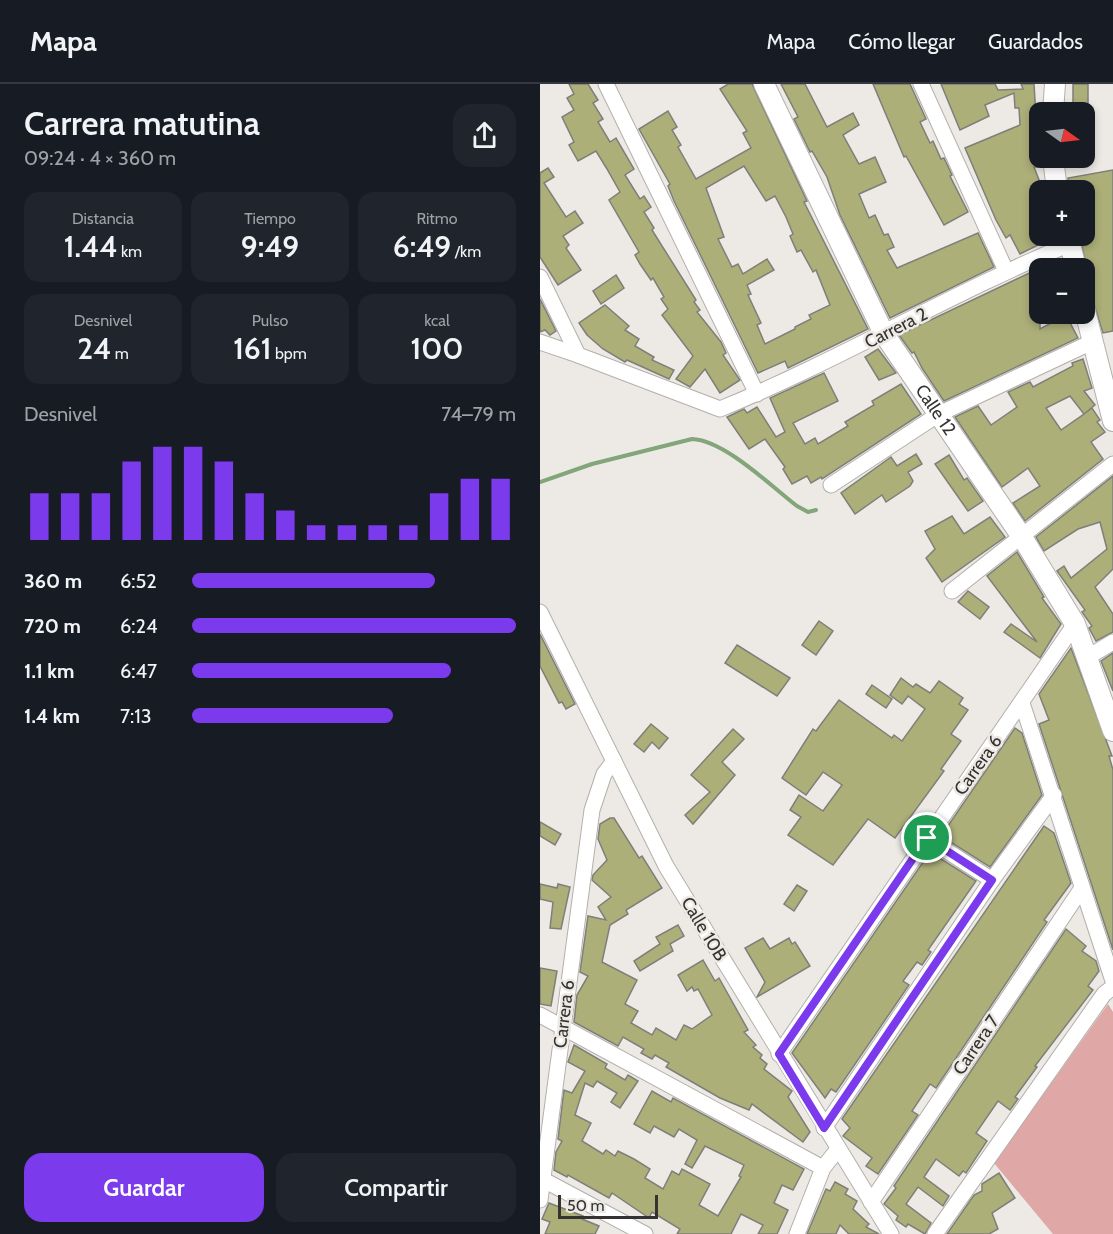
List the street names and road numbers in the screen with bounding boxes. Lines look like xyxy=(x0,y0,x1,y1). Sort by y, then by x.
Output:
street label: Carrera 2 xyxy=(861,303,931,353)
street label: Calle 12 xyxy=(910,380,961,439)
street label: Carrera 6 xyxy=(949,731,1007,799)
street label: Calle 10B xyxy=(676,893,732,965)
street label: Carrera 6 xyxy=(549,979,579,1049)
street label: Carrera 7 xyxy=(948,1011,1004,1079)

